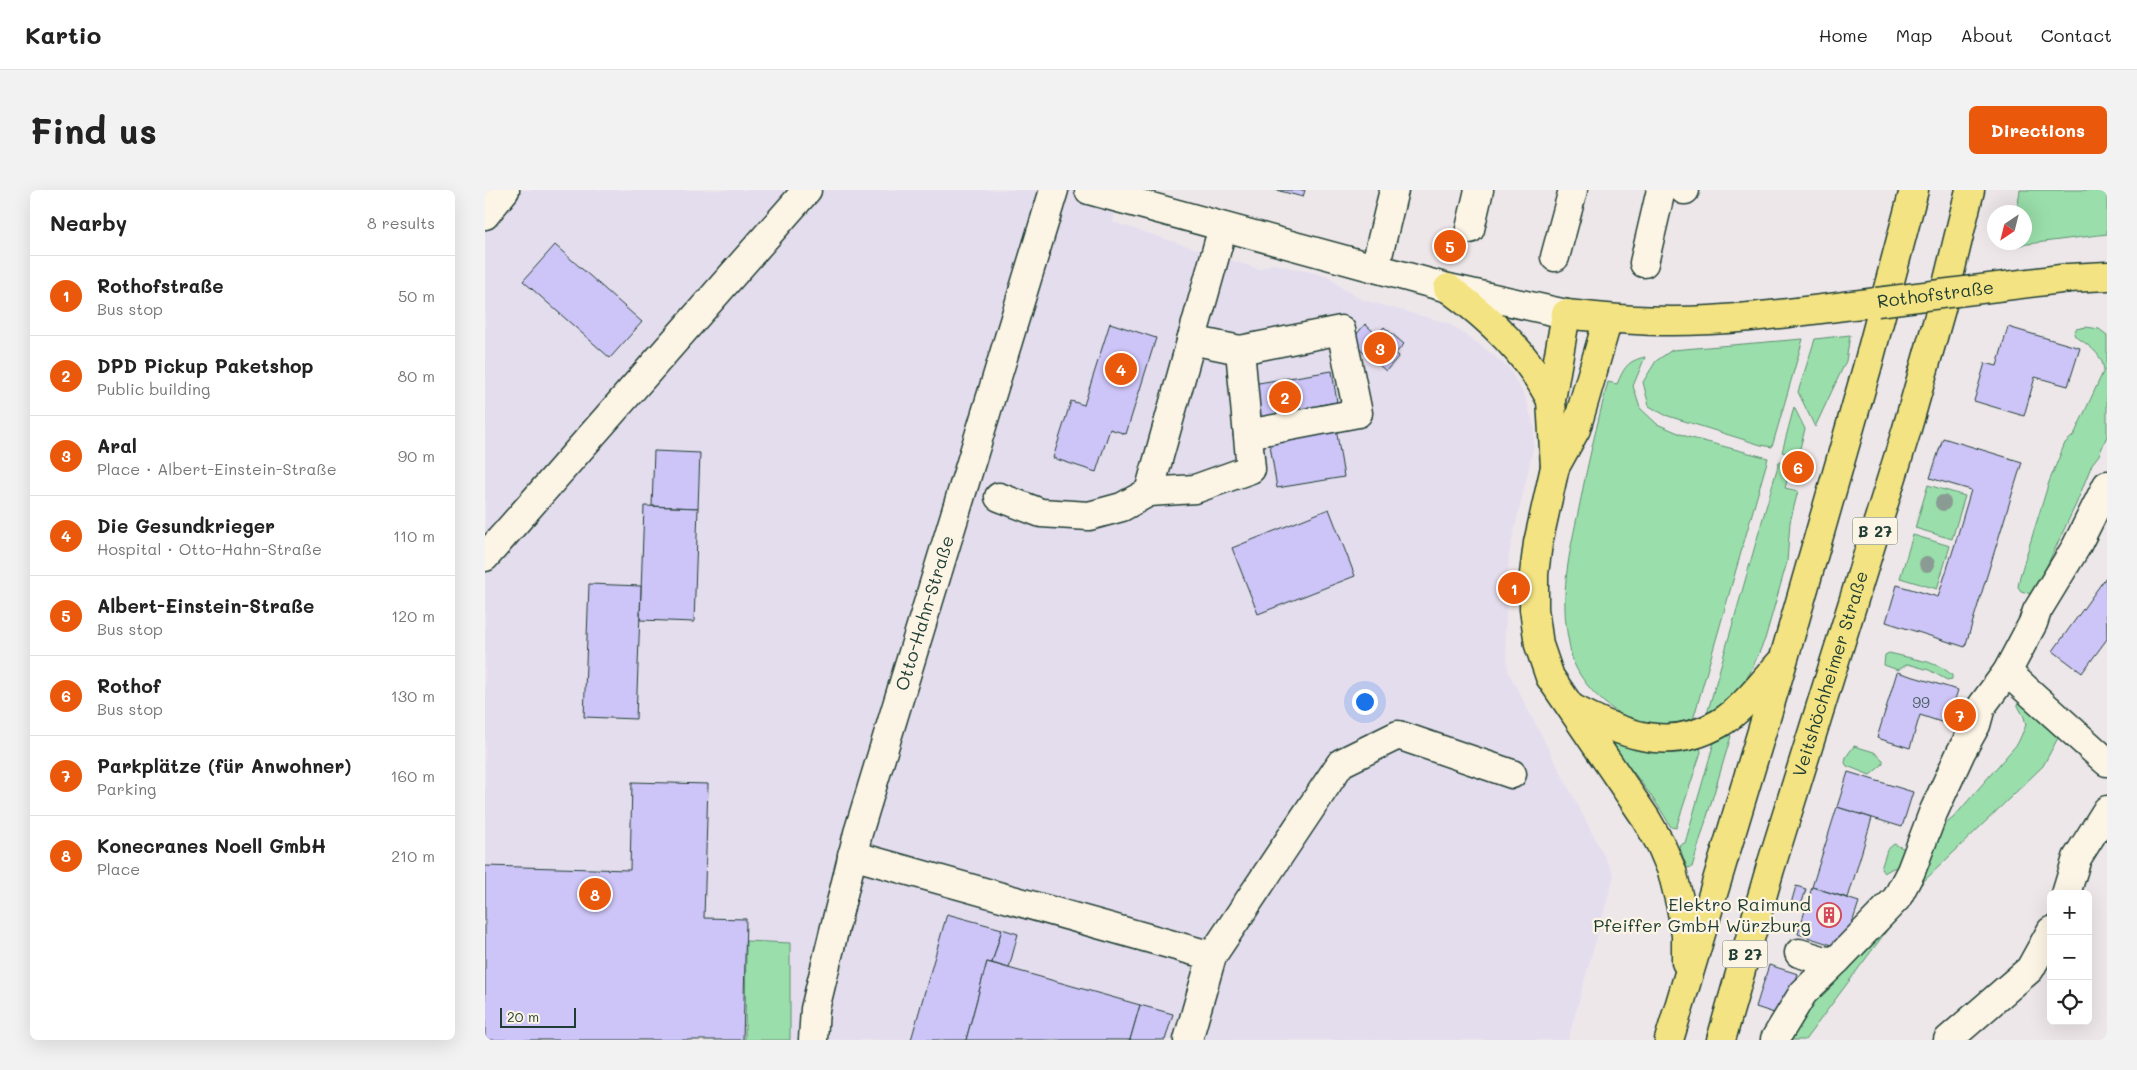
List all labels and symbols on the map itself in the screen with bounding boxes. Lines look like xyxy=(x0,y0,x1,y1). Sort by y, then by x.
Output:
north arrow xyxy=(1987,205,2032,250)
pin: 5 xyxy=(1434,227,1466,265)
street label: Rothofstraße xyxy=(1876,274,1995,313)
pin: 3 xyxy=(1364,329,1396,367)
pin: 4 xyxy=(1105,350,1137,388)
pin: 2 xyxy=(1269,378,1301,416)
pin: 6 xyxy=(1782,448,1814,486)
road number: B 27 xyxy=(1853,518,1897,544)
street label: Otto-Hahn-Straße xyxy=(889,532,959,693)
street label: Veitshöchheimer Straße xyxy=(1786,568,1873,780)
pin: 1 xyxy=(1498,569,1530,607)
your location xyxy=(1352,689,1378,715)
house number: 99 xyxy=(1912,692,1930,712)
pin: 7 xyxy=(1944,696,1976,734)
pin: 8 xyxy=(579,875,611,913)
place label: Elektro Raimund Pfeiffer GmbH Würzburg xyxy=(1593,892,1811,937)
building icon: Elektro Raimund Pfeiffer GmbH Würzburg xyxy=(1816,902,1842,928)
road number: B 27 xyxy=(1723,941,1767,968)
scale bar xyxy=(500,1005,576,1028)

